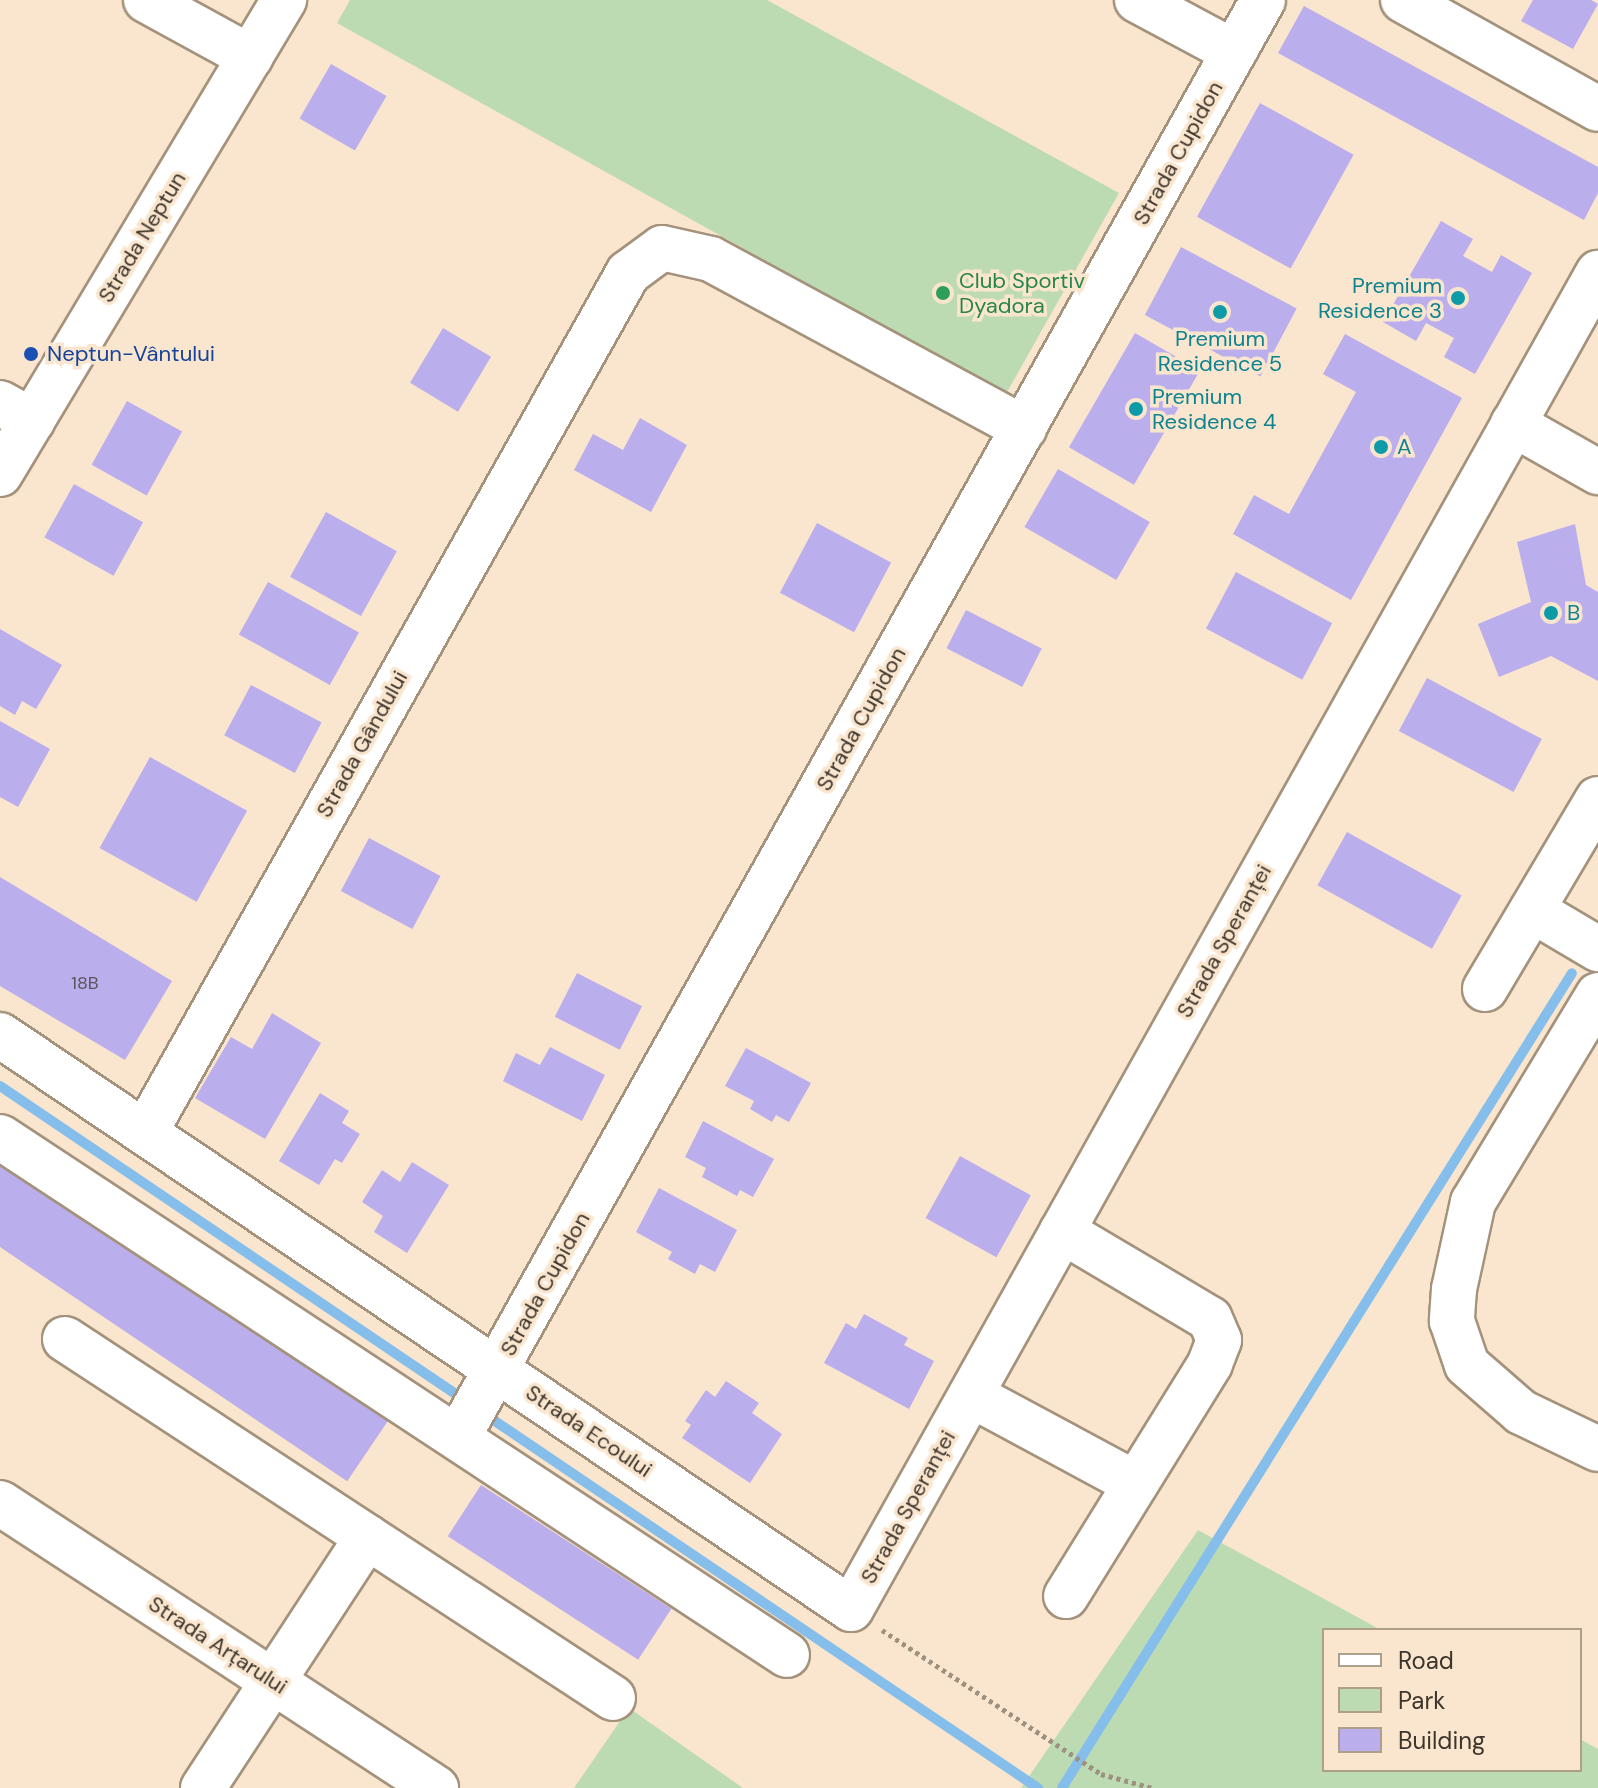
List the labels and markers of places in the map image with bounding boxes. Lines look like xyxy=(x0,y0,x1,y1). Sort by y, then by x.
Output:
place label: Club Sportiv Dyadora xyxy=(959,267,1085,318)
place label: Premium Residence 3 xyxy=(1318,272,1442,324)
marker: Club Sportiv Dyadora xyxy=(934,284,952,302)
marker: Premium Residence 3 xyxy=(1449,289,1467,307)
marker: Premium Residence 5 xyxy=(1211,303,1229,321)
place label: Premium Residence 5 xyxy=(1158,325,1282,376)
place label: Neptun-Vântului xyxy=(47,341,215,367)
marker: Neptun-Vântului xyxy=(22,345,40,363)
place label: Premium Residence 4 xyxy=(1152,383,1276,434)
marker: Premium Residence 4 xyxy=(1127,400,1145,418)
place label: A xyxy=(1397,434,1412,460)
marker: A xyxy=(1372,438,1390,456)
place label: B xyxy=(1567,600,1580,626)
marker: B xyxy=(1542,604,1560,622)

